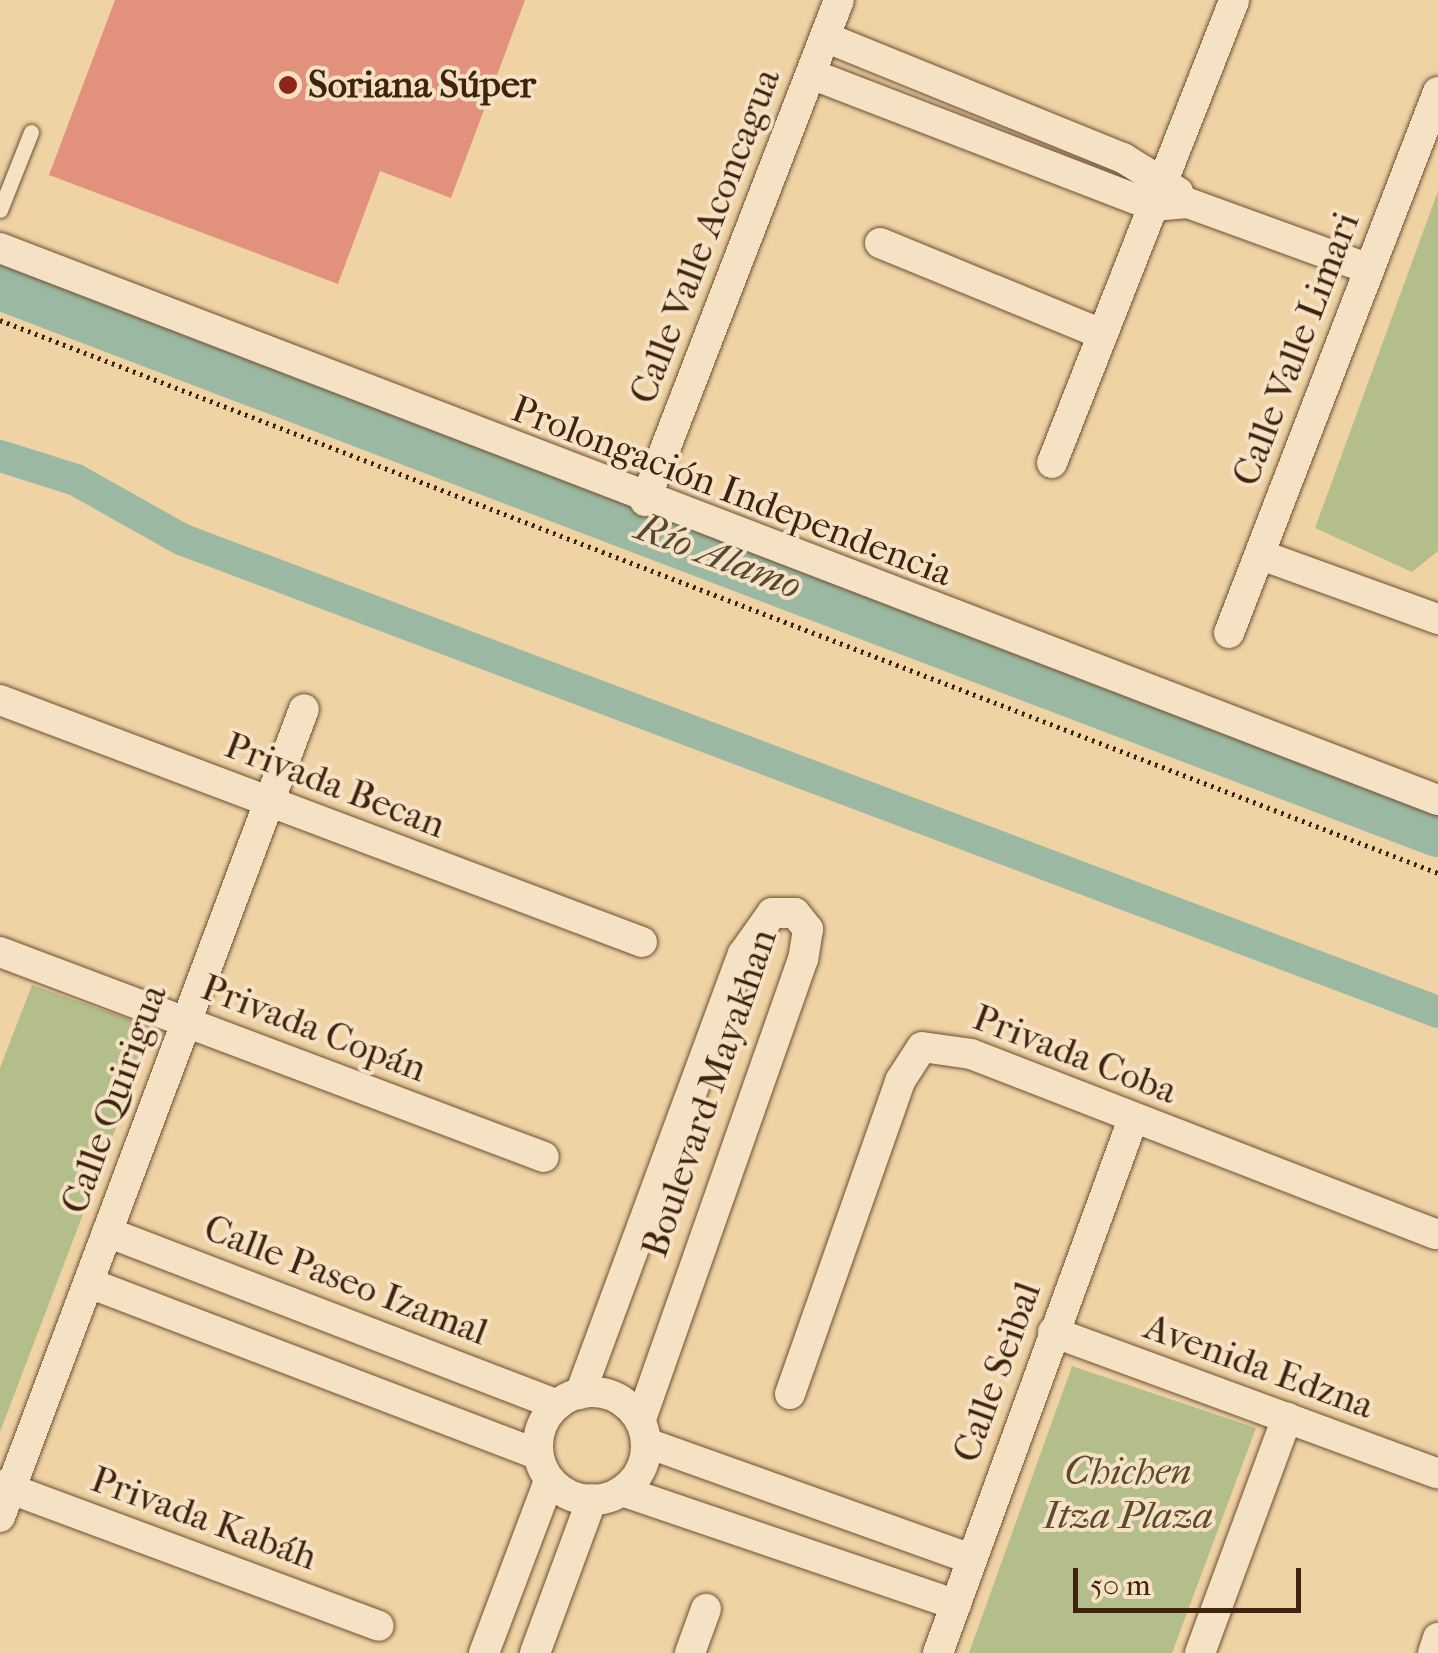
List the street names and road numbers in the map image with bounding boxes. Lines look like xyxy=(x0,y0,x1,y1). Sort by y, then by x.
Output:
street label: Calle Valle Aconcagua xyxy=(620,62,790,410)
street label: Calle Valle Limari xyxy=(1223,206,1369,492)
street label: Prolongación Independencia xyxy=(505,386,959,596)
street label: Privada Becan xyxy=(218,722,452,848)
street label: Boulevard Mayakhan xyxy=(631,923,787,1263)
street label: Privada Copán xyxy=(195,964,433,1092)
street label: Calle Quirigua xyxy=(52,978,176,1220)
street label: Privada Coba xyxy=(967,994,1183,1114)
street label: Calle Paseo Izamal xyxy=(198,1205,494,1355)
street label: Calle Seibal xyxy=(943,1276,1051,1468)
street label: Avenida Edzna xyxy=(1138,1303,1380,1429)
street label: Privada Kabáh xyxy=(85,1456,323,1580)

